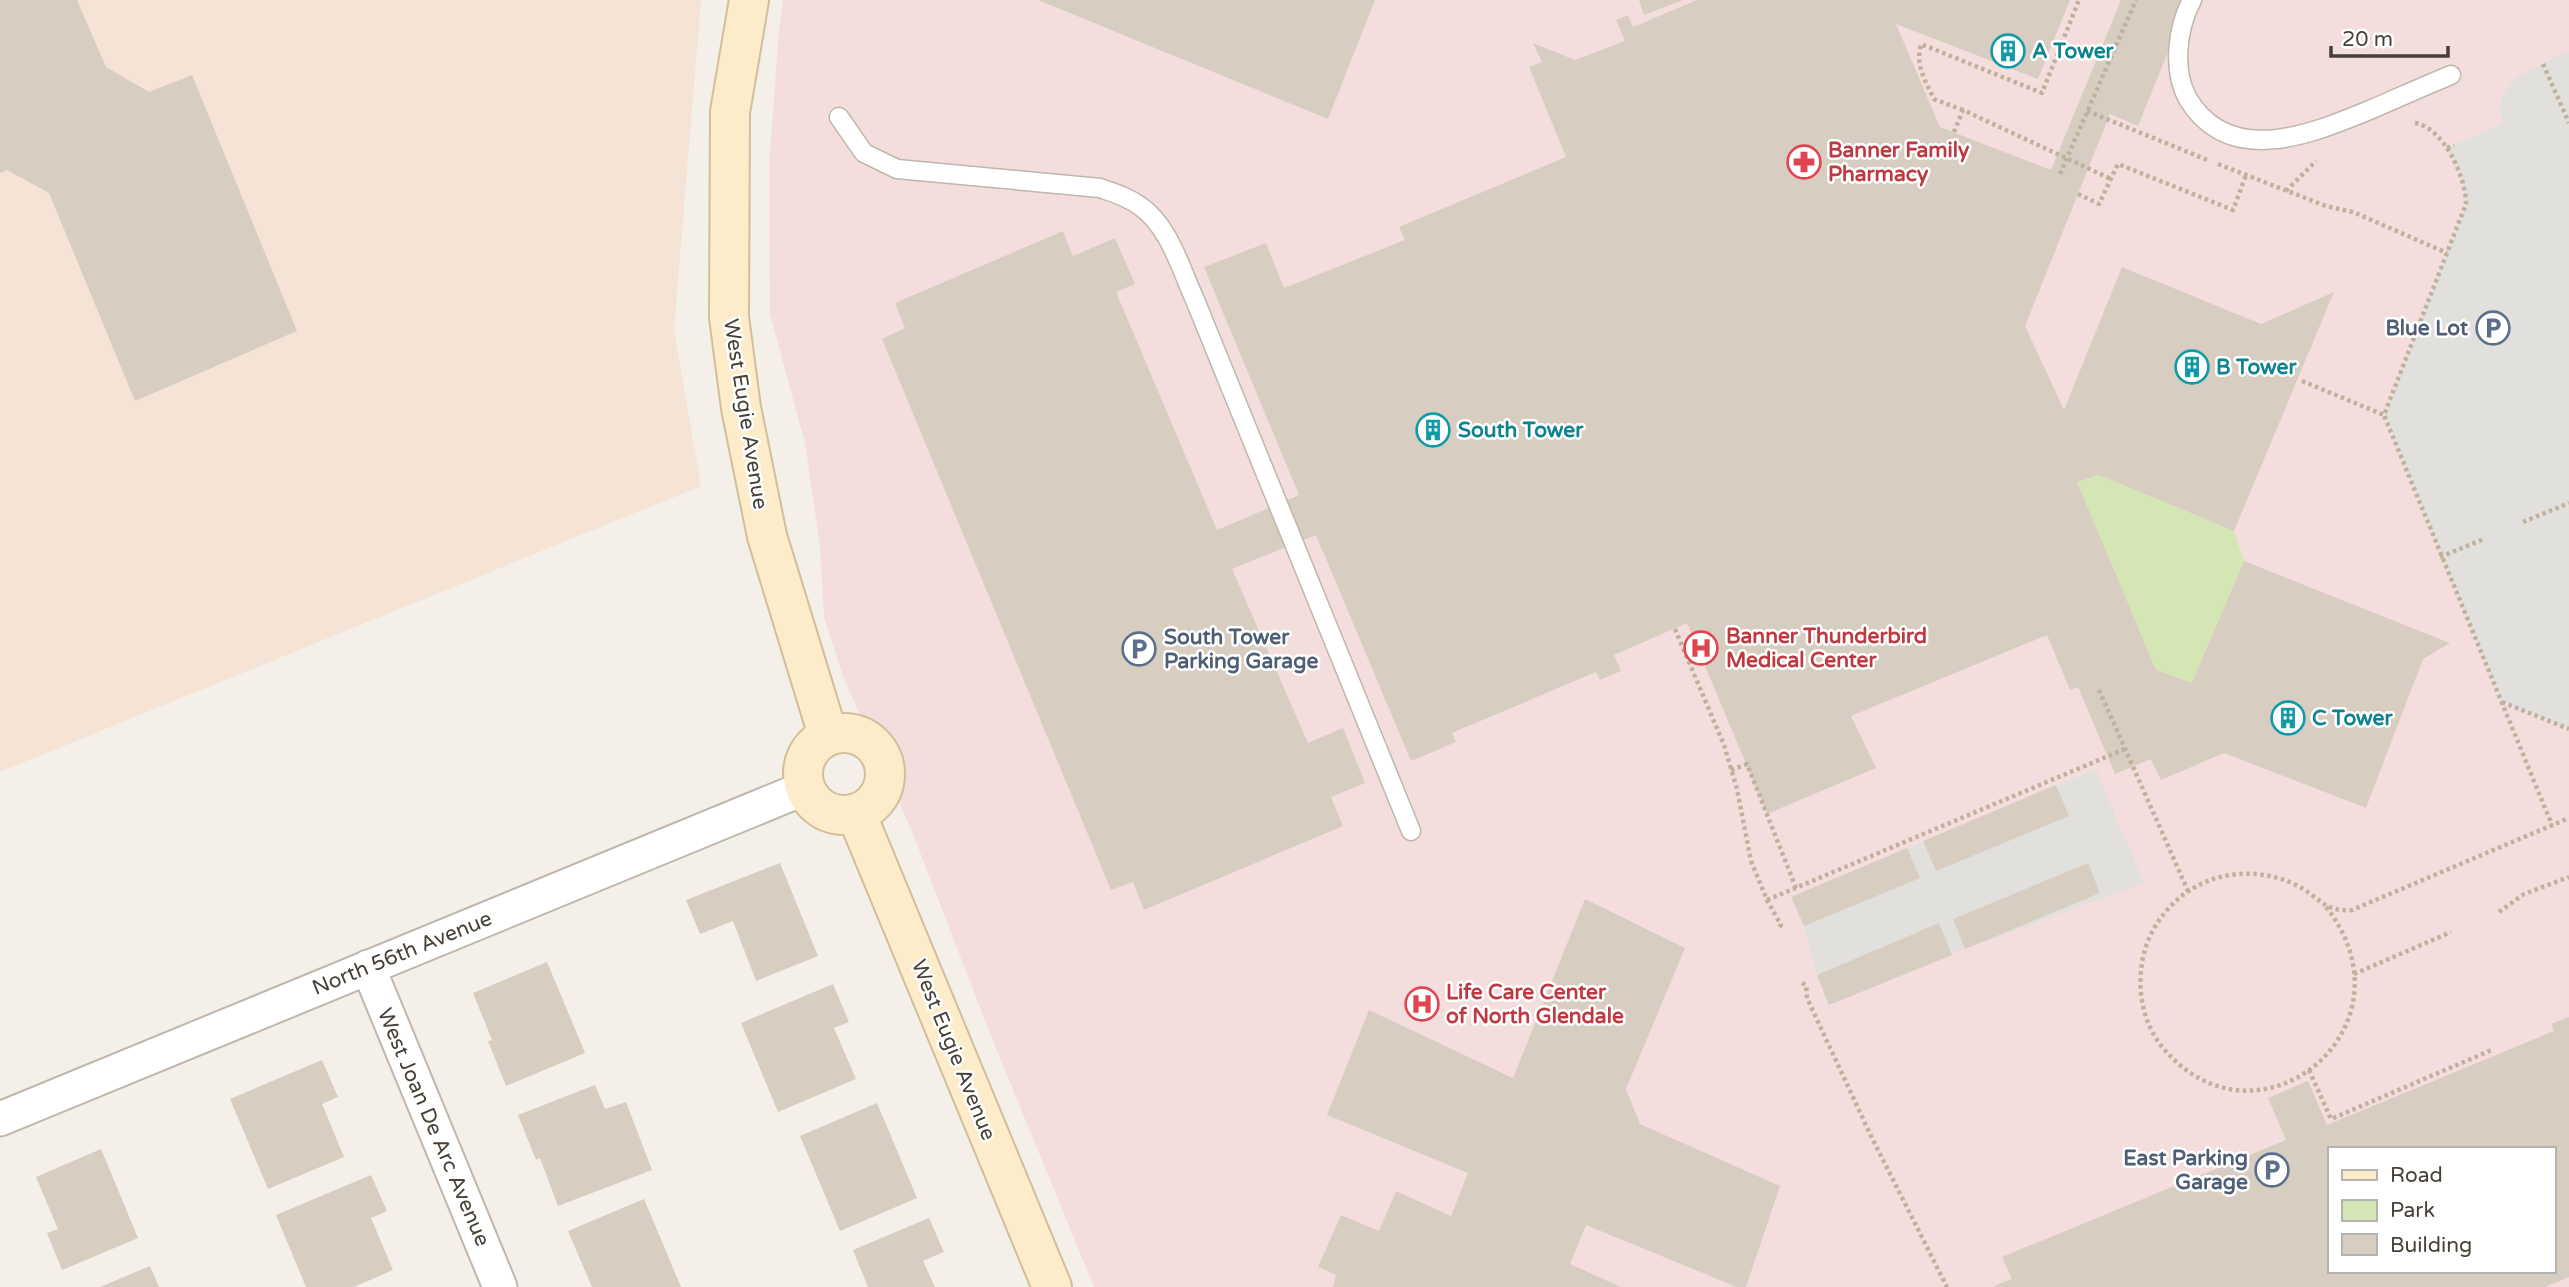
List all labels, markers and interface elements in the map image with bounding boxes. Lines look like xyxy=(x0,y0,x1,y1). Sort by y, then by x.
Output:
scale bar xyxy=(2331,14,2448,58)
text: 20 m xyxy=(2342,27,2393,52)
building icon: A Tower xyxy=(1989,32,2027,70)
place label: A Tower xyxy=(2032,39,2115,64)
place label: Banner Family Pharmacy xyxy=(1828,138,1970,187)
pharmacy icon: Banner Family Pharmacy xyxy=(1785,143,1823,181)
parking icon: Blue Lot xyxy=(2474,309,2512,347)
place label: Blue Lot xyxy=(2385,316,2468,341)
street label: West Eugie Avenue xyxy=(718,317,773,511)
building icon: B Tower xyxy=(2173,348,2211,386)
place label: B Tower xyxy=(2216,355,2297,380)
building icon: South Tower xyxy=(1414,411,1452,449)
place label: South Tower xyxy=(1458,418,1584,443)
place label: Banner Thunderbird Medical Center xyxy=(1726,624,1927,673)
place label: South Tower Parking Garage xyxy=(1164,625,1318,674)
hospital icon: Banner Thunderbird Medical Center xyxy=(1682,629,1720,667)
parking icon: South Tower Parking Garage xyxy=(1120,630,1158,668)
building icon: C Tower xyxy=(2269,699,2307,737)
place label: C Tower xyxy=(2312,706,2393,731)
street label: North 56th Avenue xyxy=(309,906,496,1001)
street label: West Eugie Avenue xyxy=(906,956,1001,1144)
place label: Life Care Center of North Glendale xyxy=(1446,980,1624,1029)
hospital icon: Life Care Center of North Glendale xyxy=(1403,985,1441,1023)
street label: West Joan De Arc Avenue xyxy=(372,1004,495,1250)
place label: East Parking Garage xyxy=(2123,1146,2248,1195)
legend xyxy=(2328,1147,2555,1273)
parking icon: East Parking Garage xyxy=(2253,1151,2291,1189)
text: Road xyxy=(2390,1163,2443,1188)
text: Park xyxy=(2390,1198,2435,1223)
text: Building xyxy=(2390,1233,2472,1258)

